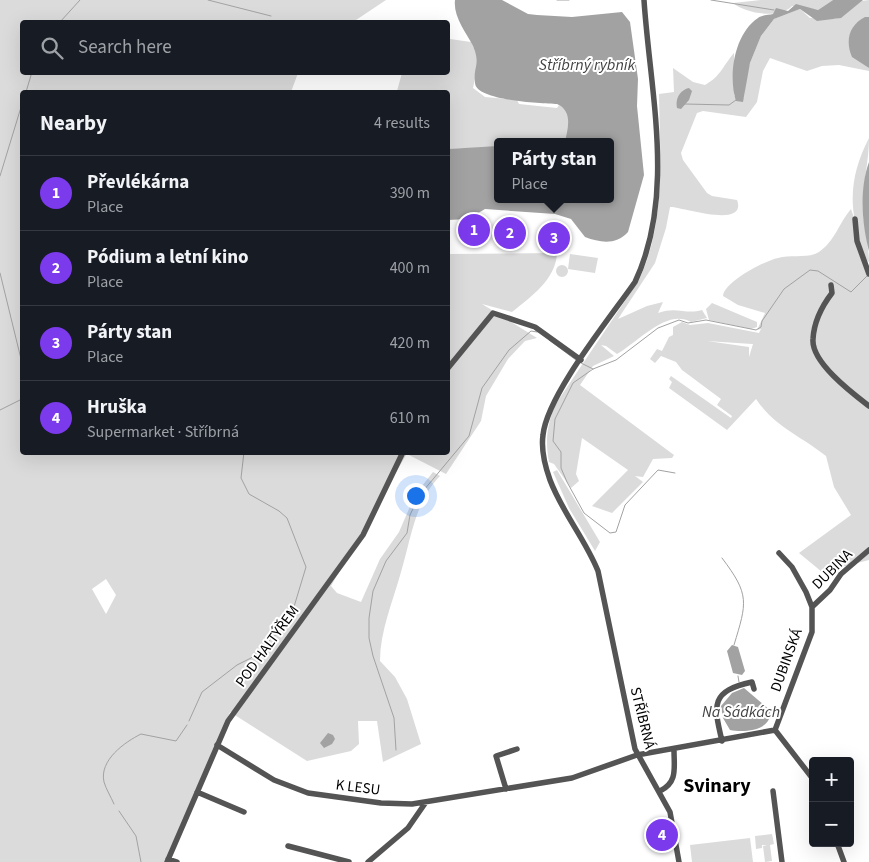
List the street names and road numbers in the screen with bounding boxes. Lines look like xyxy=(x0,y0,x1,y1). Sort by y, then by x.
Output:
street label: DUBINA xyxy=(807,544,858,594)
street label: POD HALTÝŘEM xyxy=(231,601,304,691)
street label: DUBINSKÁ xyxy=(765,625,808,695)
street label: STŘÍBRNÁ xyxy=(625,685,661,752)
street label: K LESU xyxy=(335,774,381,801)

